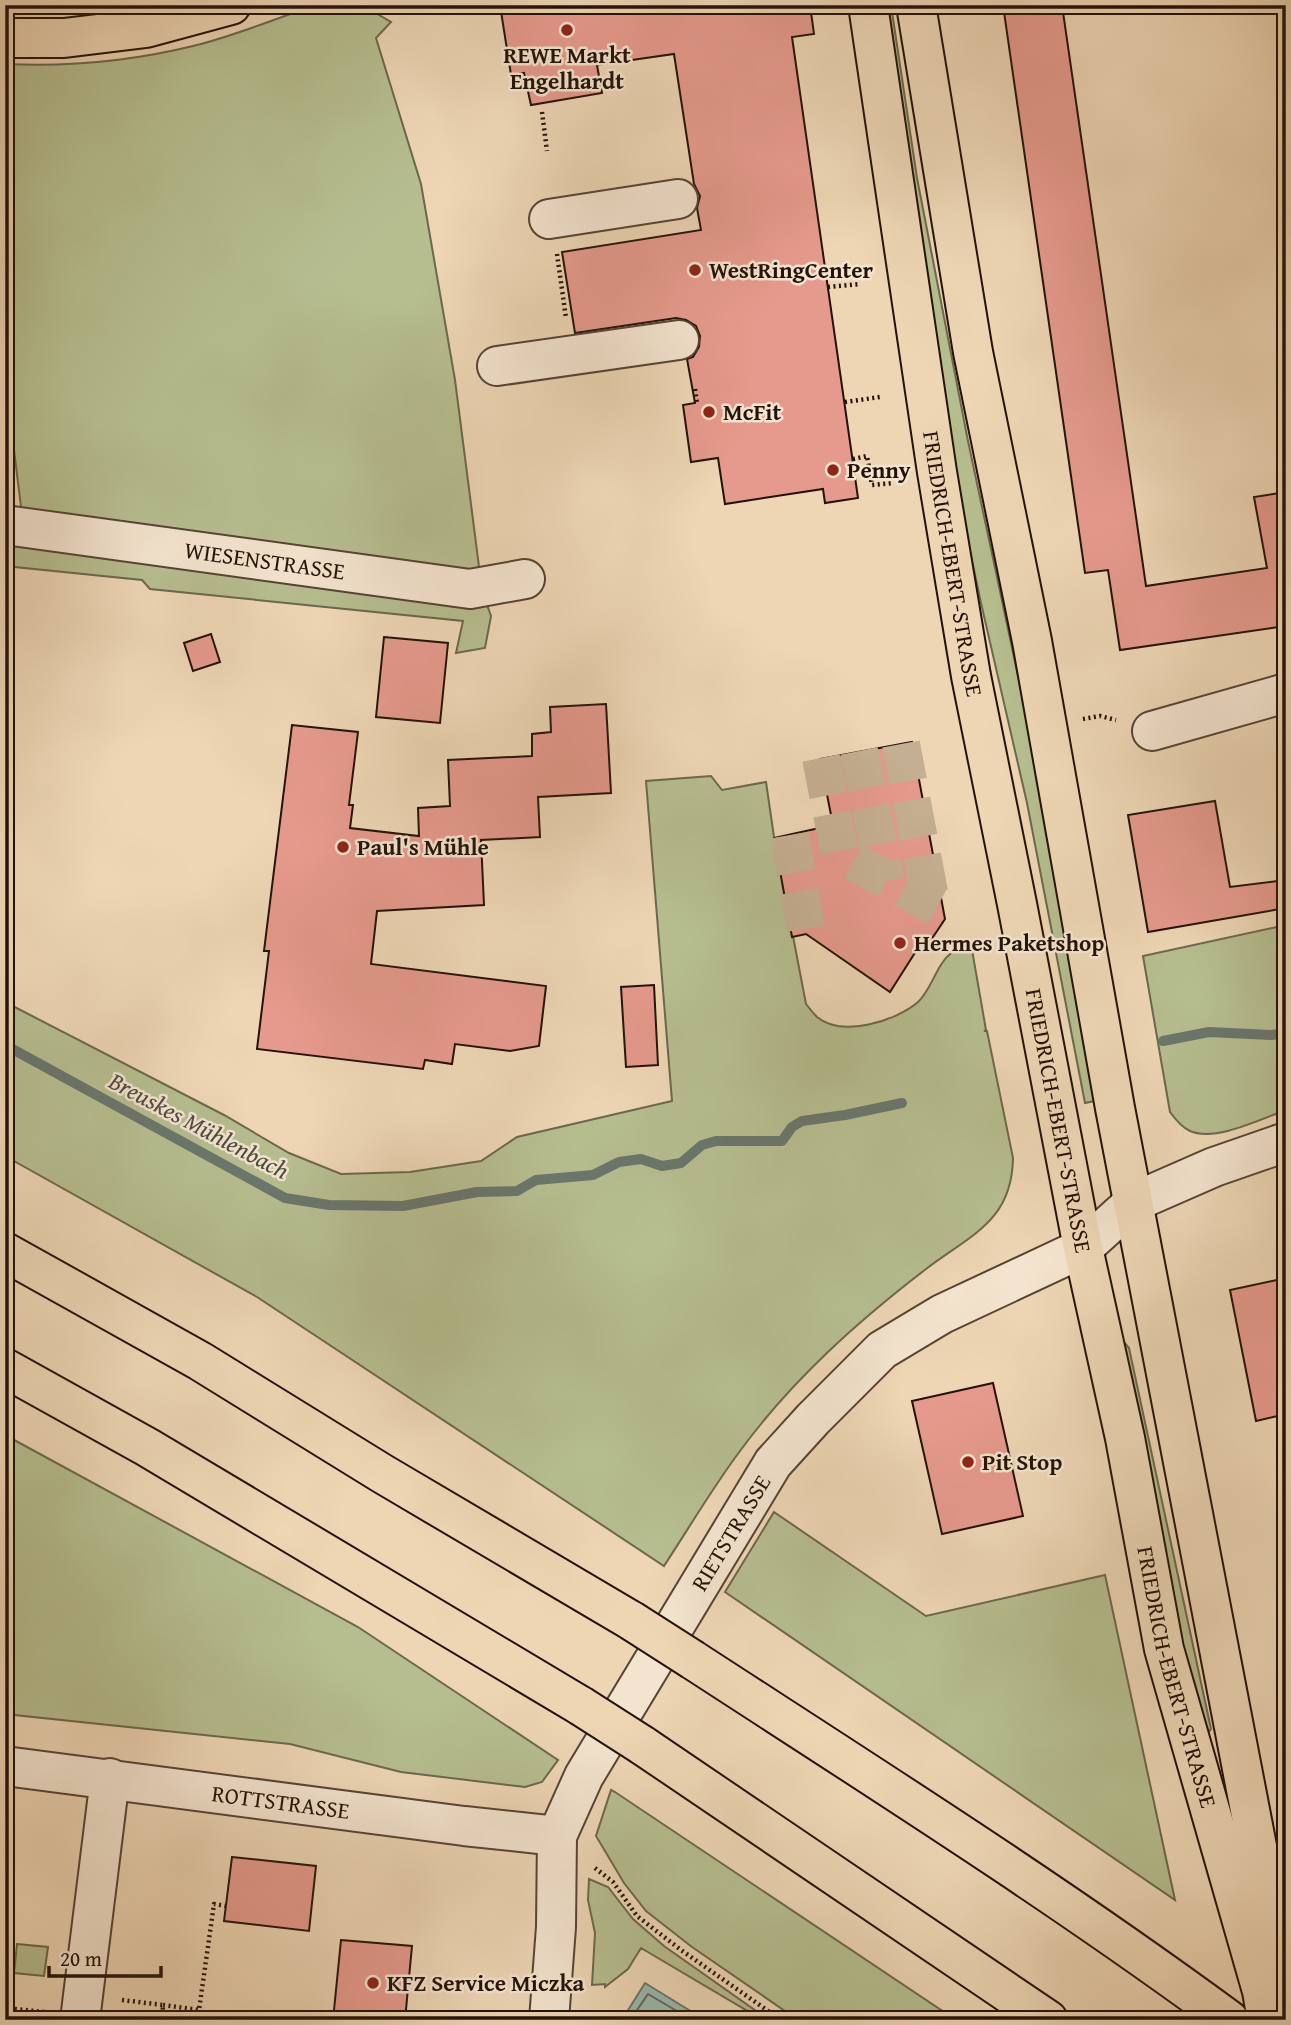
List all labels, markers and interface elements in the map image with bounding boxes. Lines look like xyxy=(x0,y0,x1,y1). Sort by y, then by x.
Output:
marker: REWE Markt Engelhardt xyxy=(559,22,575,38)
place label: REWE Markt Engelhardt xyxy=(503,38,631,97)
place label: WestRingCenter xyxy=(709,253,874,286)
marker: WestRingCenter xyxy=(687,262,703,278)
place label: McFit xyxy=(723,395,781,428)
marker: McFit xyxy=(701,404,717,420)
street label: FRIEDRICH-EBERT-STRASSE xyxy=(915,429,992,699)
place label: Penny xyxy=(847,453,911,486)
marker: Penny xyxy=(825,462,841,478)
street label: WIESENSTRASSE xyxy=(182,533,347,588)
place label: Paul's Mühle xyxy=(357,830,489,863)
marker: Paul's Mühle xyxy=(335,839,351,855)
place label: Hermes Paketshop xyxy=(914,926,1104,959)
marker: Hermes Paketshop xyxy=(892,935,908,951)
street label: FRIEDRICH-EBERT-STRASSE xyxy=(1018,985,1101,1255)
water label: Breuskes Mühlenbach xyxy=(102,1063,295,1188)
place label: Pit Stop xyxy=(982,1445,1062,1478)
marker: Pit Stop xyxy=(960,1454,976,1470)
street label: RIETSTRASSE xyxy=(683,1468,778,1597)
street label: FRIEDRICH-EBERT-STRASSE xyxy=(1129,1543,1226,1811)
street label: ROTTSTRASSE xyxy=(210,1776,352,1827)
scale bar xyxy=(49,1934,161,1978)
text: 20 m xyxy=(60,1943,102,1974)
place label: KFZ Service Miczka xyxy=(387,1966,585,1999)
marker: KFZ Service Miczka xyxy=(365,1975,381,1991)

